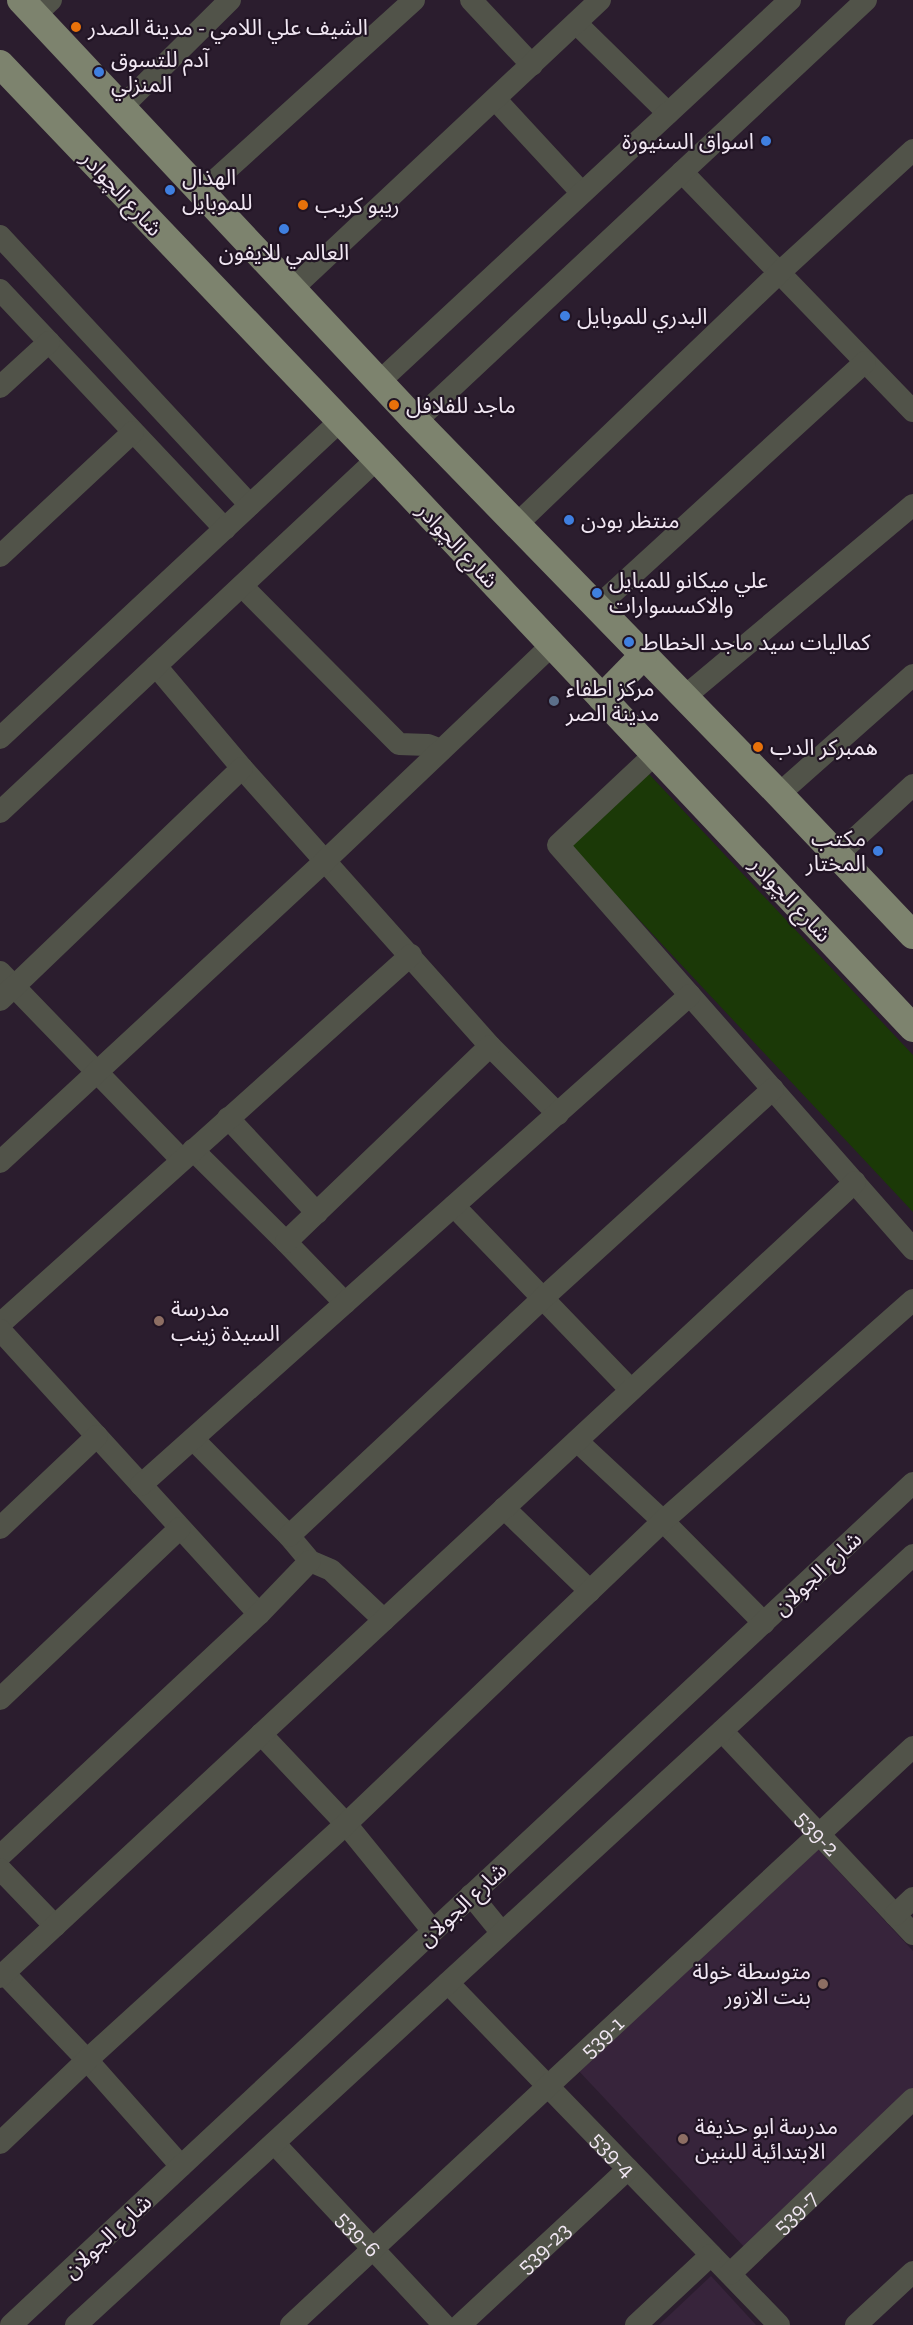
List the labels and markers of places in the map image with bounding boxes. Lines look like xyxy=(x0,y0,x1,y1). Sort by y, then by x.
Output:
place label: الشيف علي اللامي - مدينة الصدر xyxy=(87,14,368,44)
marker: الشيف علي اللامي - مدينة الصدر xyxy=(69,20,83,34)
place label: آدم للتسوق المنزلي xyxy=(111,46,211,101)
marker: آدم للتسوق المنزلي xyxy=(92,65,106,79)
place label: اسواق السنيورة xyxy=(622,128,754,155)
marker: اسواق السنيورة xyxy=(759,134,773,148)
place label: الهذال للموبايل xyxy=(182,164,252,216)
marker: الهذال للموبايل xyxy=(163,183,177,197)
place label: ريبو كريب xyxy=(315,192,400,219)
marker: ريبو كريب xyxy=(296,198,310,212)
marker: العالمي للايفون xyxy=(277,222,291,236)
place label: العالمي للايفون xyxy=(219,239,349,269)
place label: البدري للموبايل xyxy=(577,303,707,333)
marker: البدري للموبايل xyxy=(558,309,572,323)
place label: ماجد للفلافل xyxy=(406,392,516,419)
marker: ماجد للفلافل xyxy=(387,398,401,412)
place label: منتظر بودن xyxy=(581,507,680,534)
marker: منتظر بودن xyxy=(562,513,576,527)
place label: علي ميكانو للمبايل والاكسسوارات xyxy=(609,567,768,619)
marker: علي ميكانو للمبايل والاكسسوارات xyxy=(590,586,604,600)
place label: كماليات سيد ماجد الخطاط xyxy=(641,629,871,656)
marker: كماليات سيد ماجد الخطاط xyxy=(622,635,636,649)
place label: مركز اطفاء مدينة الصر xyxy=(565,675,660,727)
marker: مركز اطفاء مدينة الصر xyxy=(547,694,561,708)
place label: همبركر الدب xyxy=(770,734,878,761)
marker: همبركر الدب xyxy=(751,740,765,754)
place label: مكتب المختار xyxy=(805,825,866,877)
marker: مكتب المختار xyxy=(871,844,885,858)
place label: مدرسة السيدة زينب xyxy=(171,1295,280,1347)
marker: مدرسة السيدة زينب xyxy=(152,1314,166,1328)
place label: متوسطة خولة بنت الازور xyxy=(693,1958,811,2010)
marker: متوسطة خولة بنت الازور xyxy=(816,1977,830,1991)
place label: مدرسة ابو حذيفة الابتدائية للبنين xyxy=(695,2113,838,2165)
marker: مدرسة ابو حذيفة الابتدائية للبنين xyxy=(676,2132,690,2146)

